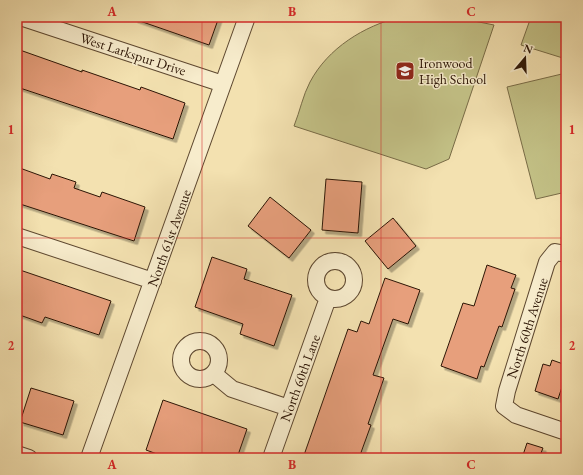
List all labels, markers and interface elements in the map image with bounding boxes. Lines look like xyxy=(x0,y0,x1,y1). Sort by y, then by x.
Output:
text: A xyxy=(106,3,117,20)
text: B xyxy=(288,3,296,20)
text: C xyxy=(466,3,476,20)
street label: West Larkspur Drive xyxy=(78,28,189,80)
north arrow xyxy=(505,38,545,78)
text: N xyxy=(522,40,535,57)
place label: Ironwood High School xyxy=(419,54,487,88)
school or university icon: Ironwood High School xyxy=(394,60,416,82)
text: 1 xyxy=(8,121,15,138)
text: 1 xyxy=(569,121,576,138)
street label: North 61st Avenue xyxy=(143,186,195,289)
street label: North 60th Avenue xyxy=(502,275,552,381)
street label: North 60th Lane xyxy=(276,331,324,424)
text: 2 xyxy=(8,337,15,354)
text: 2 xyxy=(569,337,576,354)
text: A xyxy=(106,456,117,473)
text: B xyxy=(288,456,296,473)
text: C xyxy=(466,456,476,473)

